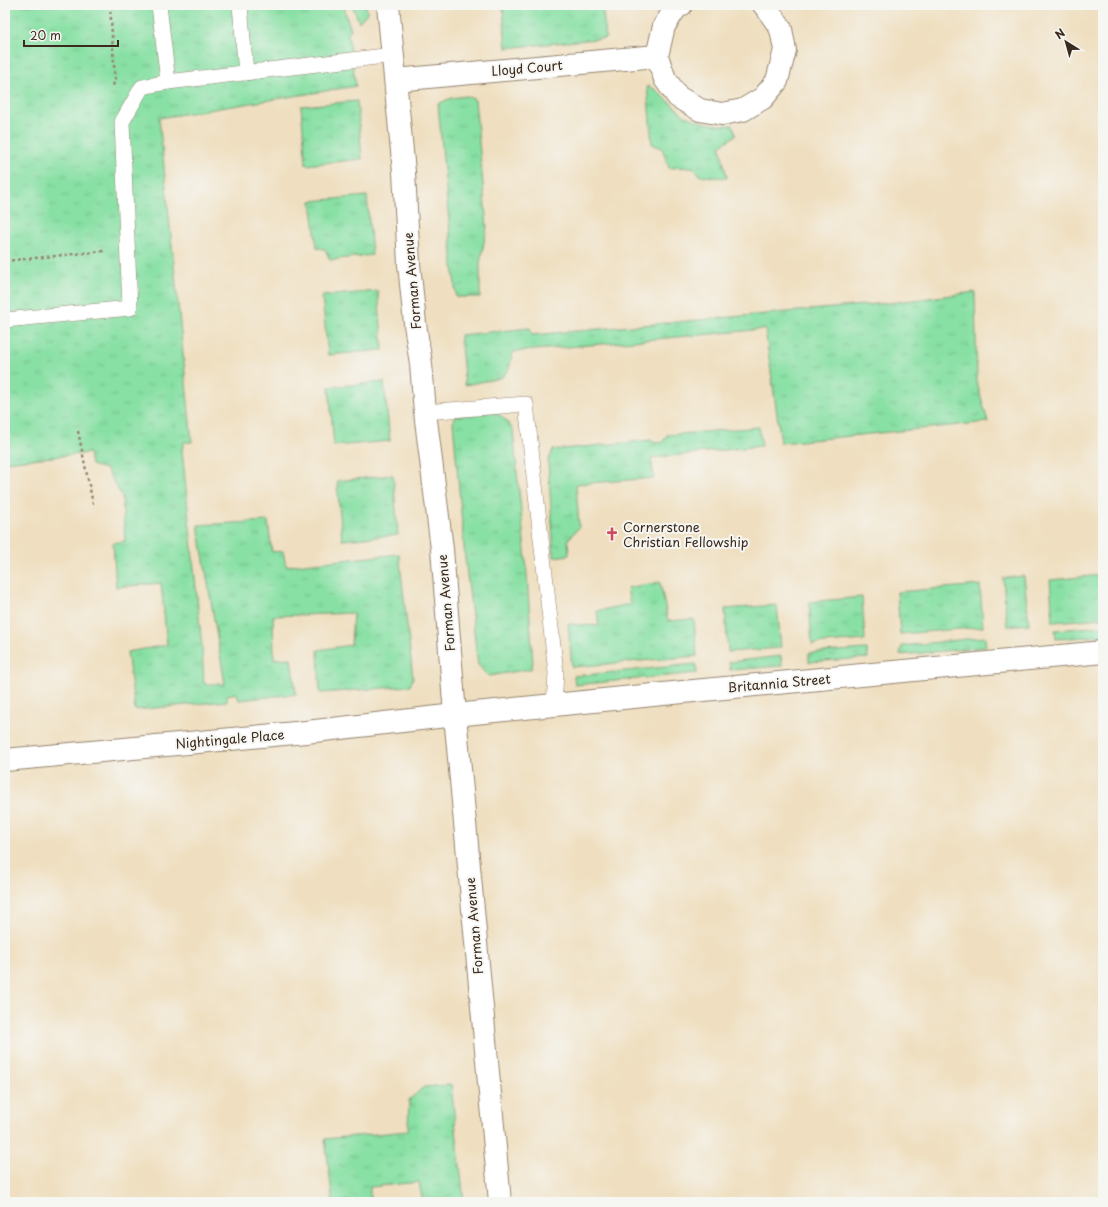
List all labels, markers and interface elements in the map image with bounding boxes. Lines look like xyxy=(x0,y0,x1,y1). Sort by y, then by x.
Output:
scale bar xyxy=(24,22,118,48)
north arrow xyxy=(1046,22,1086,62)
text: N xyxy=(1051,24,1069,43)
text: 20 m xyxy=(30,26,61,44)
street label: Lloyd Court xyxy=(491,55,563,80)
street label: Forman Avenue xyxy=(398,232,425,330)
place label: Cornerstone Christian Fellowship xyxy=(623,517,748,551)
church icon: Cornerstone Christian Fellowship xyxy=(604,526,620,542)
street label: Forman Avenue xyxy=(432,554,459,652)
street label: Britannia Street xyxy=(727,669,831,696)
street label: Nightingale Place xyxy=(175,724,285,753)
street label: Forman Avenue xyxy=(460,877,487,975)

